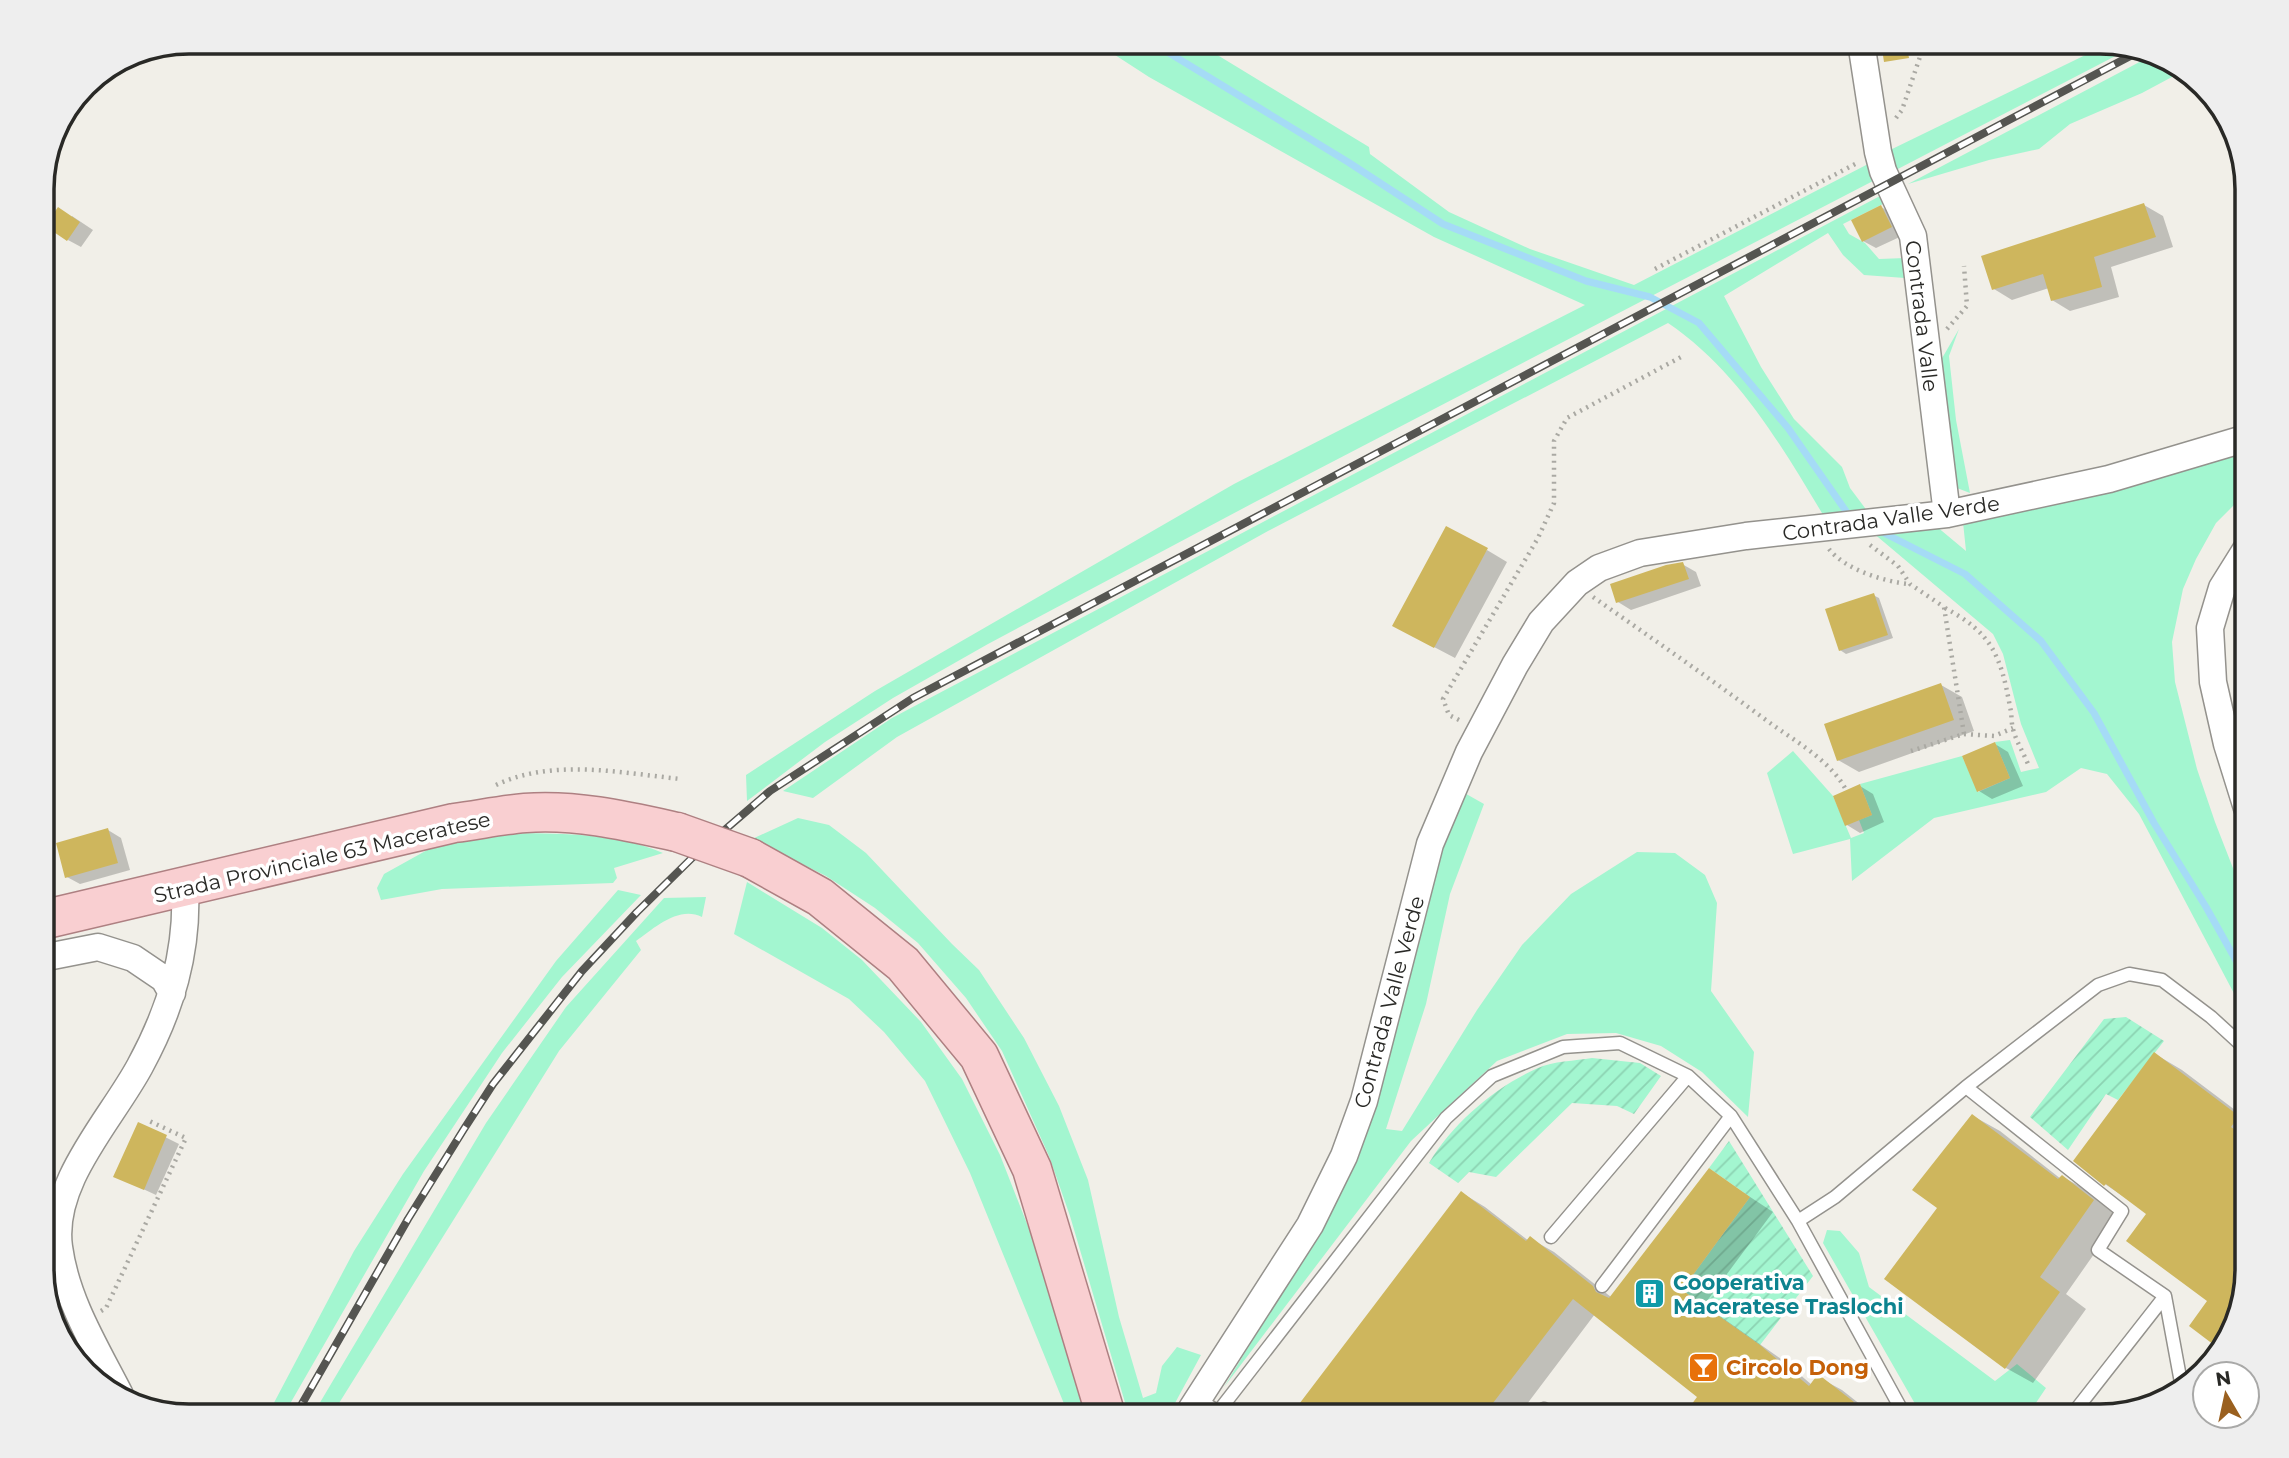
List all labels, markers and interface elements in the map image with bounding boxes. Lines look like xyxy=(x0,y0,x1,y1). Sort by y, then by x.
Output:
street label: Contrada Valle xyxy=(1900,239,1944,393)
street label: Contrada Valle Verde xyxy=(1781,490,2001,546)
street label: Strada Provinciale 63 Maceratese xyxy=(151,806,493,908)
street label: Contrada Valle Verde xyxy=(1349,893,1429,1111)
place label: Cooperativa Maceratese Traslochi xyxy=(1673,1270,1904,1319)
building icon: Cooperativa Maceratese Traslochi xyxy=(1633,1277,1667,1311)
bar icon: Circolo Dong xyxy=(1686,1350,1720,1384)
place label: Circolo Dong xyxy=(1726,1355,1869,1380)
north arrow xyxy=(2191,1360,2261,1430)
text: N xyxy=(2214,1366,2233,1391)

